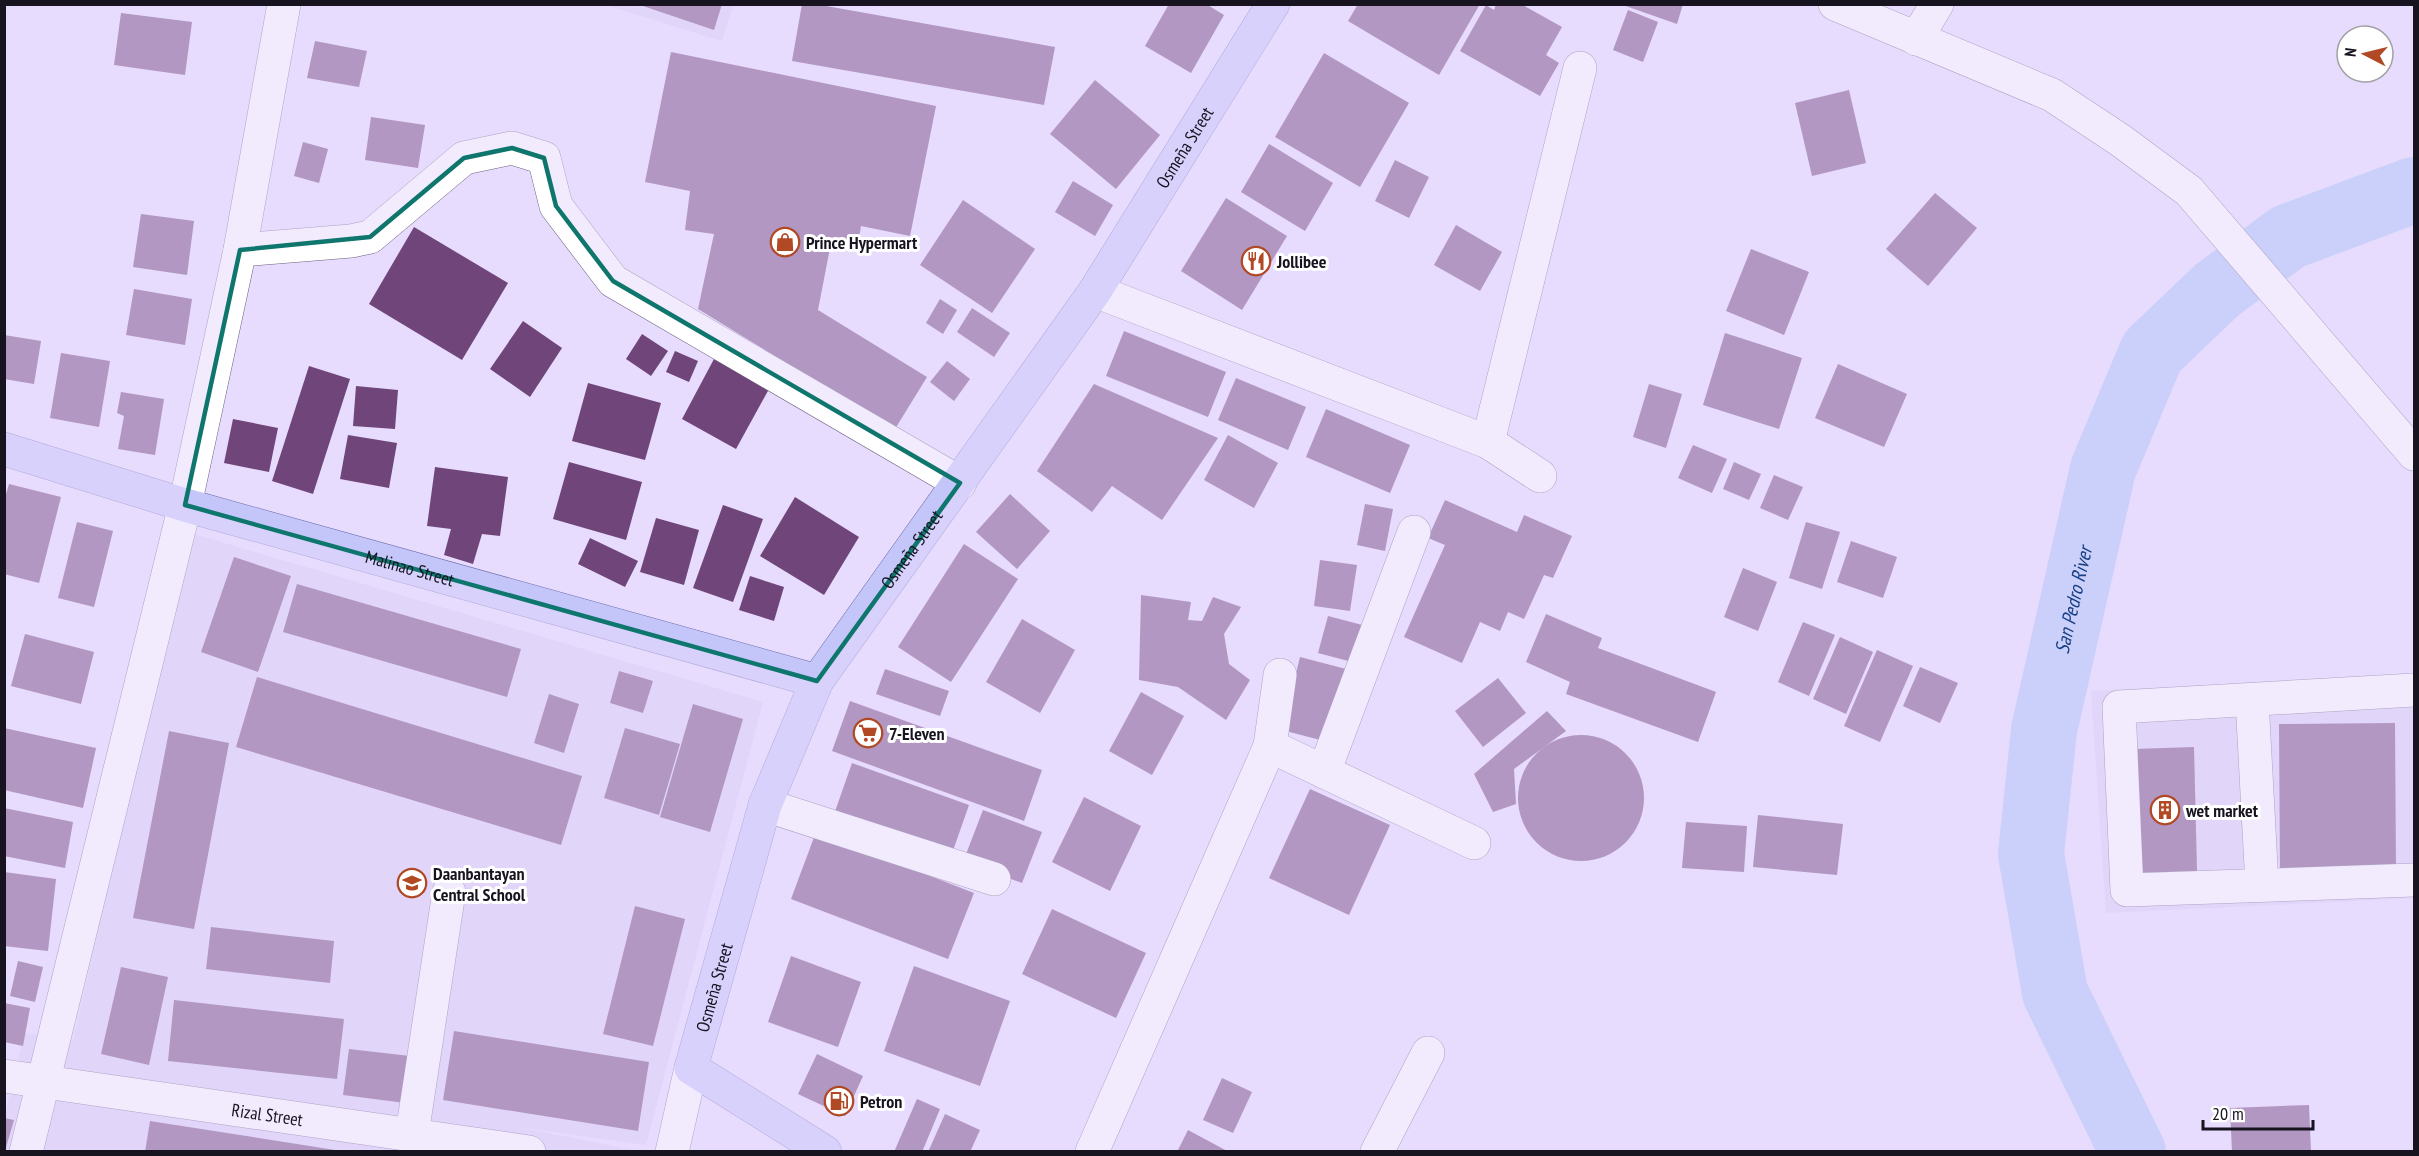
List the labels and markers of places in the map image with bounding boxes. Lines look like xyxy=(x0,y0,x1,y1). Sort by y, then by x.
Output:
shop icon: Prince Hypermart xyxy=(769,226,801,258)
place label: Prince Hypermart xyxy=(806,231,918,254)
restaurant icon: Jollibee xyxy=(1240,245,1272,277)
place label: Jollibee xyxy=(1276,250,1327,273)
supermarket icon: 7-Eleven xyxy=(852,717,884,749)
place label: 7-Eleven xyxy=(889,722,945,745)
building icon: wet market xyxy=(2149,794,2181,826)
place label: wet market xyxy=(2185,799,2259,822)
place label: Daanbantayan Central School xyxy=(433,862,526,906)
school or university icon: Daanbantayan Central School xyxy=(396,867,428,899)
fuel station icon: Petron xyxy=(823,1085,855,1117)
place label: Petron xyxy=(860,1090,902,1113)

